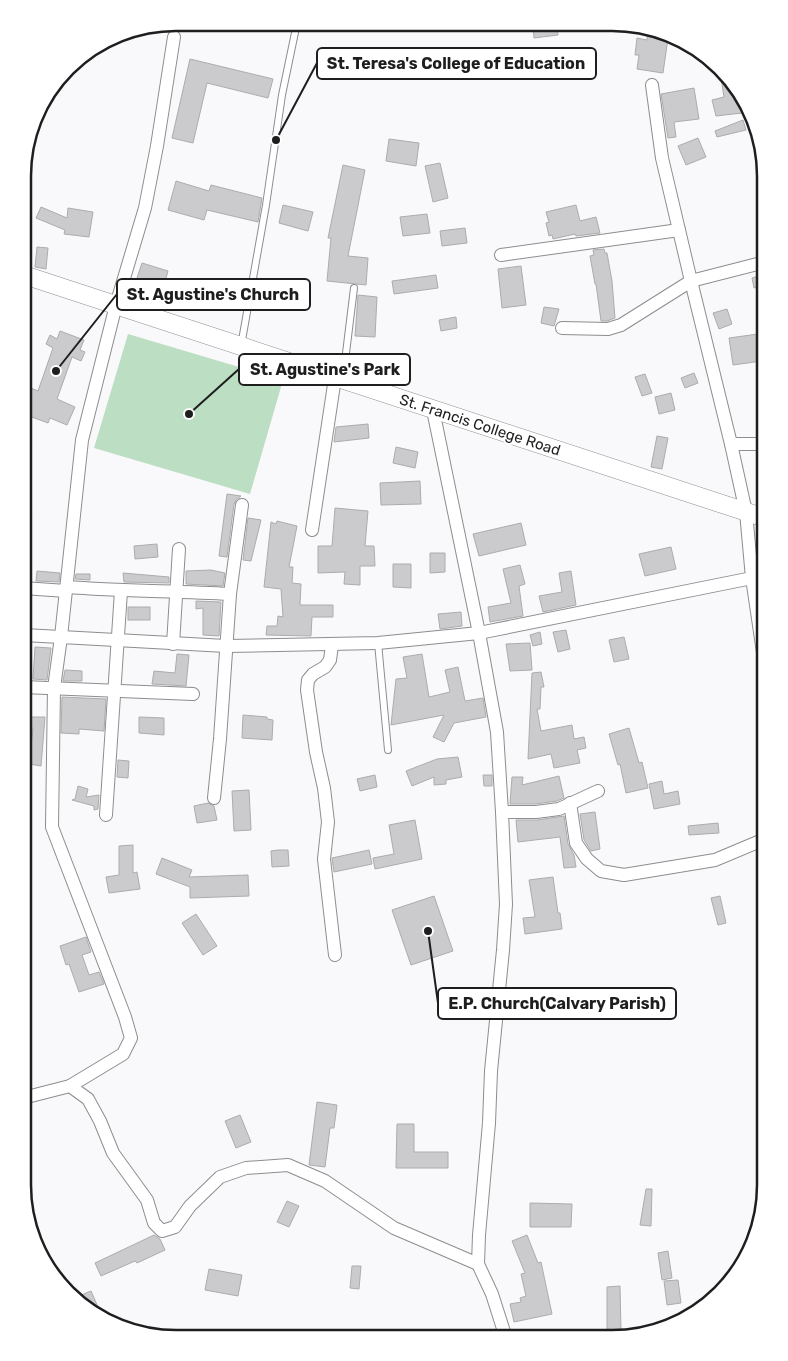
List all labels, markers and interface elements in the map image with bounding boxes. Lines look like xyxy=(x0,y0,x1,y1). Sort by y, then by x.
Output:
callout: St. Teresa's College of Education xyxy=(317,48,596,79)
text: St. Teresa's College of Education xyxy=(327,54,585,73)
callout: St. Agustine's Church xyxy=(117,279,310,310)
text: St. Agustine's Church xyxy=(127,285,299,304)
callout: St. Agustine's Park xyxy=(239,354,410,385)
text: St. Agustine's Park xyxy=(250,360,401,379)
street label: St. Francis College Road xyxy=(397,390,563,460)
callout: E.P. Church(Calvary Parish) xyxy=(438,988,676,1019)
text: E.P. Church(Calvary Parish) xyxy=(448,994,666,1013)

